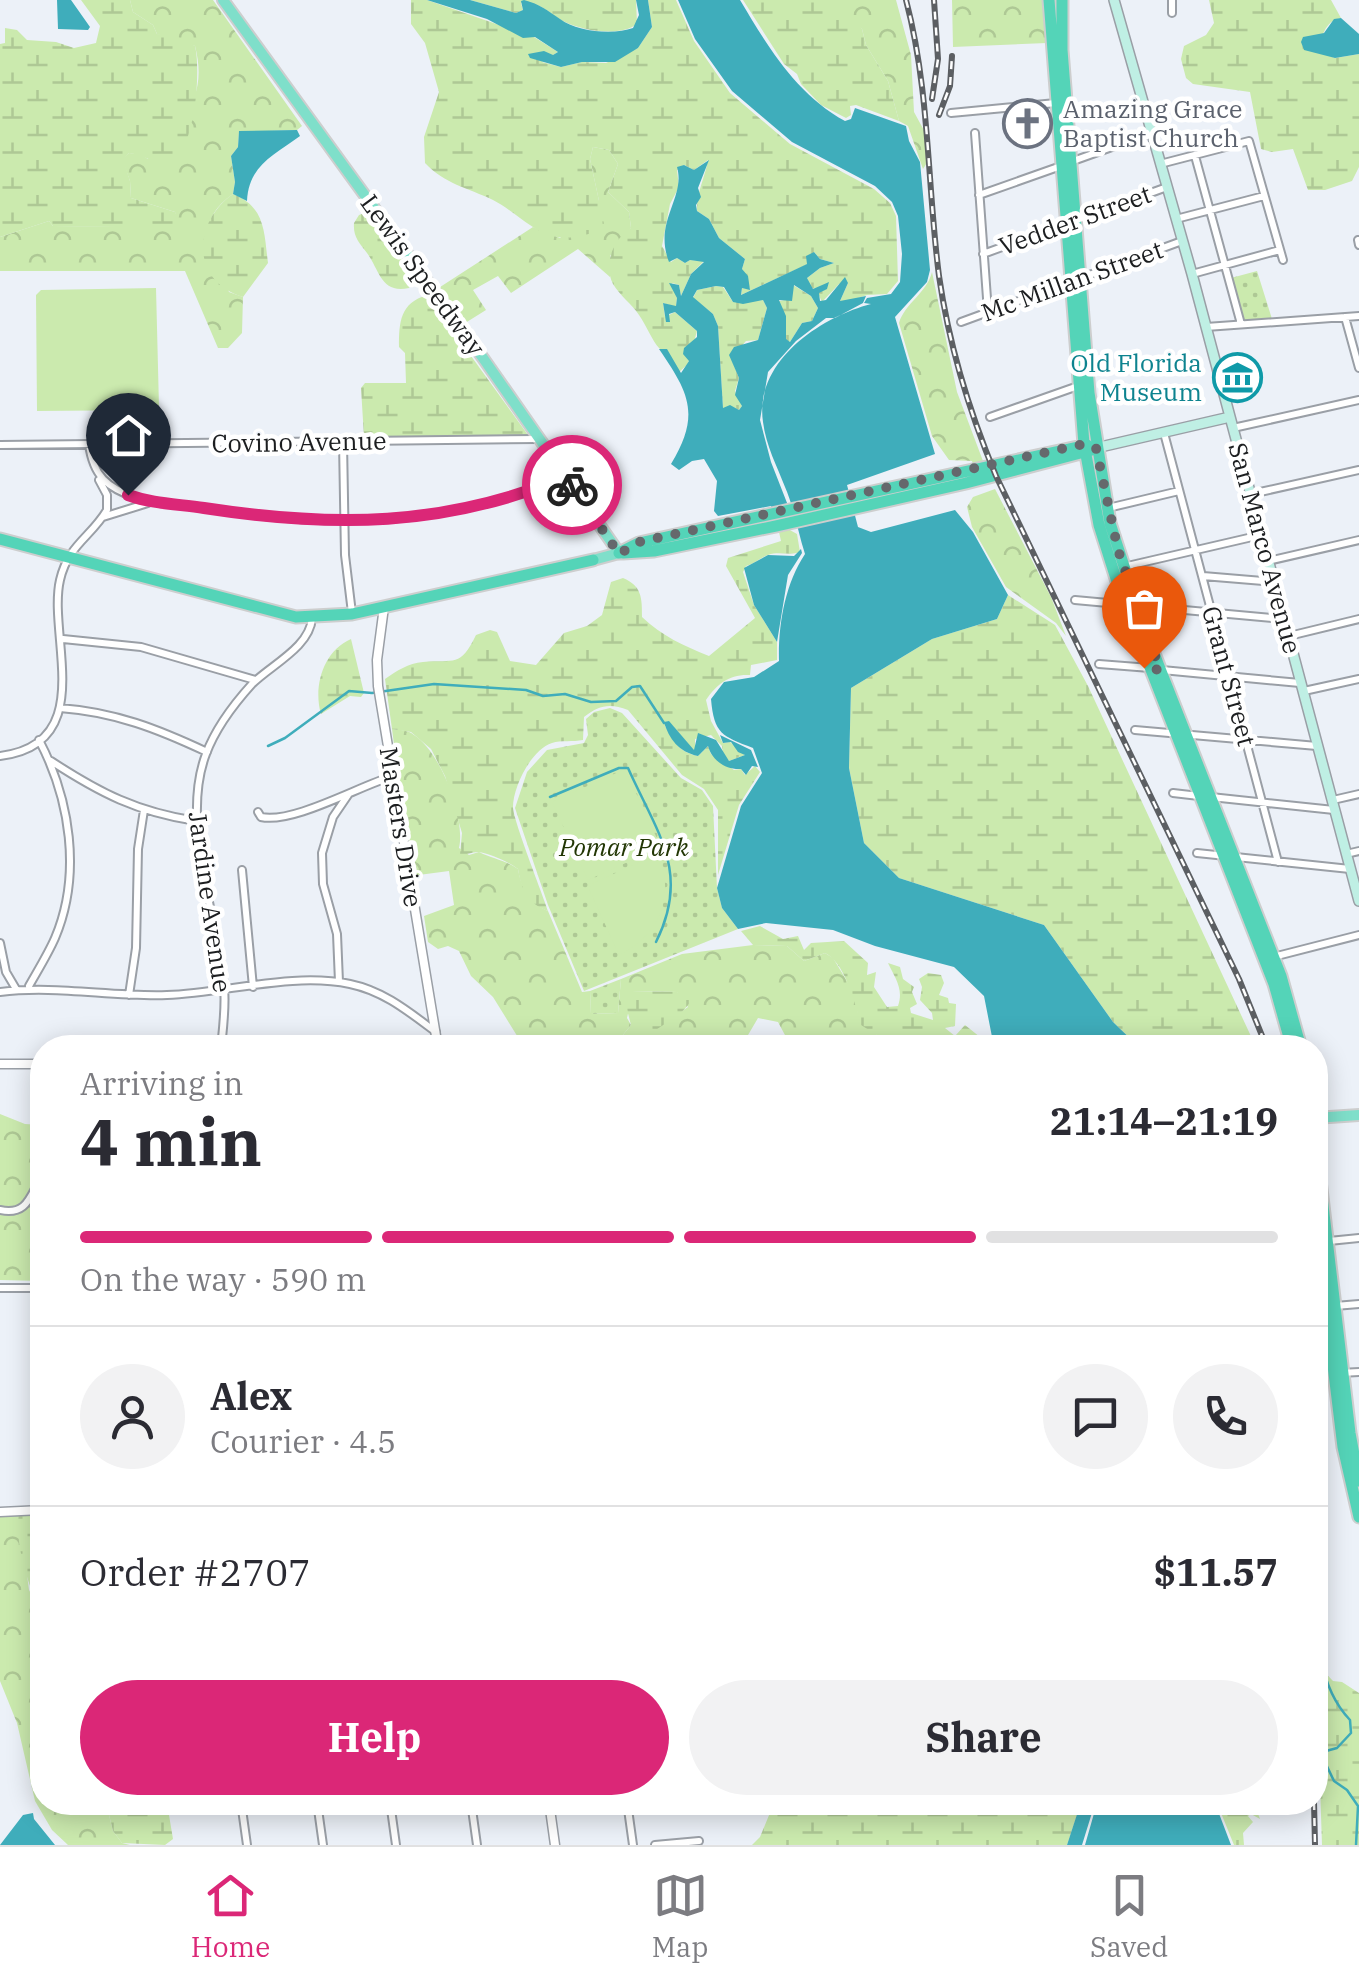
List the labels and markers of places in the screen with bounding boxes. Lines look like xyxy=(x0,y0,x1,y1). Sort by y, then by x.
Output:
place label: Amazing Grace Baptist Church xyxy=(1063,92,1242,154)
church icon: Amazing Grace Baptist Church xyxy=(1002,97,1054,149)
place label: Old Florida Museum xyxy=(1071,346,1202,408)
museum icon: Old Florida Museum xyxy=(1211,351,1263,403)
pin xyxy=(86,393,171,496)
pin xyxy=(1102,566,1187,669)

